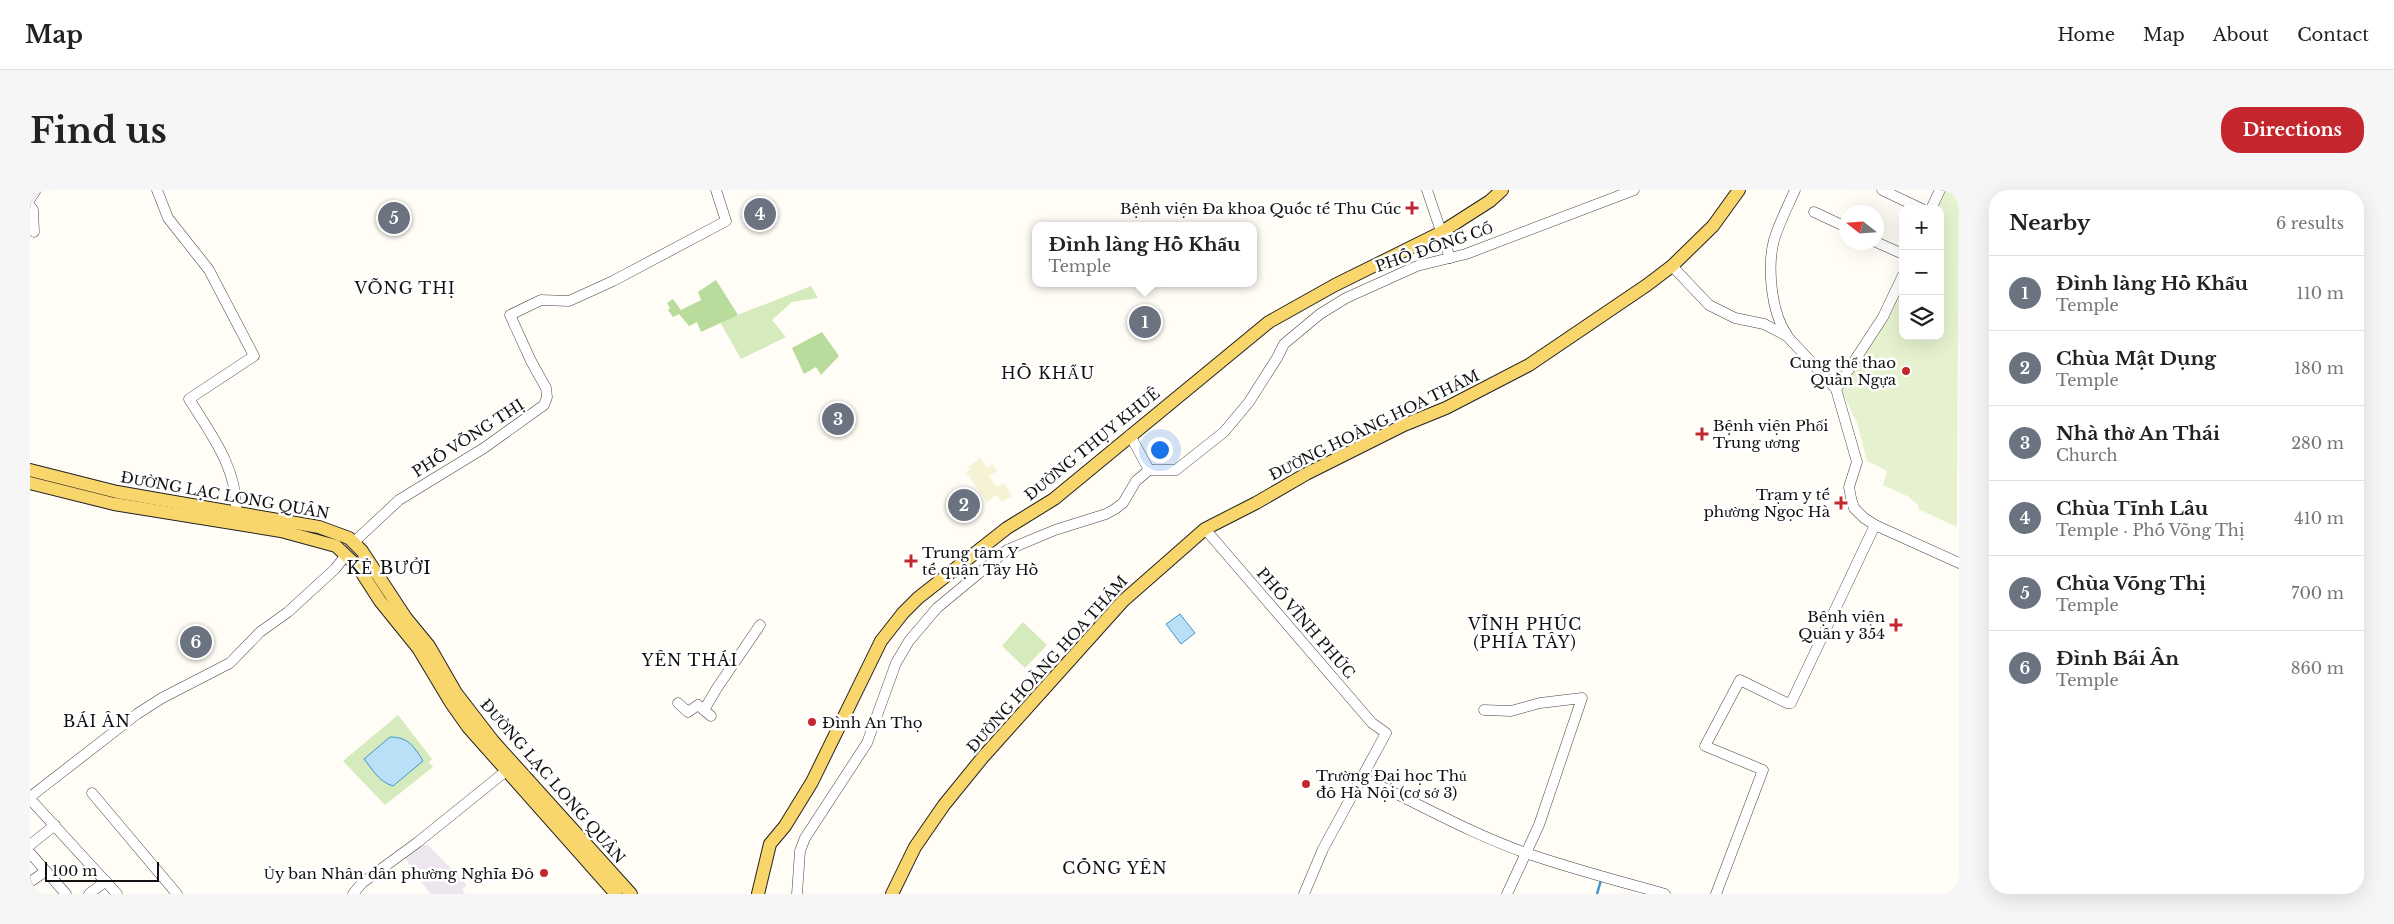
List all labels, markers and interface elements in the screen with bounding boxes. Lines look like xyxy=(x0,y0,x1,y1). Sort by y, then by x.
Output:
text: Map xyxy=(25,20,83,49)
text: Home xyxy=(2057,24,2115,46)
text: Map xyxy=(2143,24,2185,46)
text: About xyxy=(2213,24,2269,46)
text: Contact xyxy=(2297,24,2369,46)
button: Directions xyxy=(2221,107,2364,153)
text: Find us xyxy=(30,109,167,152)
pin: 4 xyxy=(744,195,776,233)
pin: 5 xyxy=(378,199,410,237)
place label: Bệnh viện Đa khoa Quốc tế Thu Cúc xyxy=(1120,199,1401,218)
marker: Bệnh viện Đa khoa Quốc tế Thu Cúc xyxy=(1405,201,1419,215)
north arrow xyxy=(1839,205,1884,250)
map controls xyxy=(1899,205,1944,340)
button: + xyxy=(1899,205,1944,250)
text: Nearby xyxy=(2009,210,2090,236)
text: 6 results xyxy=(2276,213,2344,233)
street label: PHỐ ĐỒNG CỔ xyxy=(1373,218,1495,276)
popup xyxy=(1032,222,1257,287)
text: Đình làng Hồ Khẩu xyxy=(1049,233,1240,256)
button: − xyxy=(1899,250,1944,295)
text: Temple xyxy=(1049,256,1111,276)
text: Đình làng Hồ Khẩu xyxy=(2056,272,2248,295)
district label: VÕNG THỊ xyxy=(353,277,456,298)
text: 1 xyxy=(2022,283,2028,303)
text: 110 m xyxy=(2297,283,2344,303)
button: layers xyxy=(1899,295,1944,340)
text: Temple xyxy=(2056,295,2119,315)
pin: 1 xyxy=(1129,303,1161,341)
text: Chùa Mật Dụng xyxy=(2056,347,2216,370)
place label: Cung thể thao Quần Ngựa xyxy=(1789,353,1897,389)
text: 2 xyxy=(2020,358,2030,378)
text: 180 m xyxy=(2294,358,2344,378)
district label: HỒ KHẨU xyxy=(1001,363,1095,383)
marker: Cung thể thao Quần Ngựa xyxy=(1900,365,1912,377)
street label: ĐƯỜNG HOÀNG HOA THÁM xyxy=(1266,366,1482,484)
text: Temple xyxy=(2056,370,2119,390)
street label: ĐƯỜNG THỤY KHUÊ xyxy=(1021,384,1164,504)
street label: PHỐ VÕNG THỊ xyxy=(409,395,527,481)
pin: 3 xyxy=(822,400,854,438)
place label: Bệnh viện Phổi Trung ương xyxy=(1713,416,1828,452)
text: Nhà thờ An Thái xyxy=(2056,422,2220,445)
marker: Bệnh viện Phổi Trung ương xyxy=(1695,427,1709,441)
text: 3 xyxy=(2020,433,2030,453)
text: 280 m xyxy=(2291,433,2344,453)
your location xyxy=(1147,437,1173,463)
text: Church xyxy=(2056,445,2118,465)
street label: ĐƯỜNG LẠC LONG QUÂN xyxy=(119,467,331,523)
place label: Trạm y tế phường Ngọc Hà xyxy=(1704,485,1831,521)
pin: 2 xyxy=(948,486,980,524)
marker: Trạm y tế phường Ngọc Hà xyxy=(1834,496,1848,510)
text: Chùa Tĩnh Lâu xyxy=(2056,497,2208,520)
text: 4 xyxy=(2020,508,2030,528)
text: 410 m xyxy=(2294,508,2344,528)
text: Temple · Phố Võng Thị xyxy=(2056,520,2244,540)
place label: Trung tâm Y tế quận Tây Hồ xyxy=(922,543,1038,579)
marker: Trung tâm Y tế quận Tây Hồ xyxy=(904,554,918,568)
district label: KẺ BƯỞI xyxy=(346,557,432,579)
street label: PHỐ VĨNH PHÚC xyxy=(1253,564,1359,682)
street label: ĐƯỜNG HOÀNG HOA THÁM xyxy=(962,572,1132,756)
text: Chùa Võng Thị xyxy=(2056,572,2206,595)
text: 5 xyxy=(2020,583,2030,603)
text: 700 m xyxy=(2291,583,2344,603)
text: Temple xyxy=(2056,595,2119,615)
place label: Bệnh viện Quân y 354 xyxy=(1798,607,1885,643)
district label: VĨNH PHÚC (PHÍA TÂY) xyxy=(1467,613,1582,652)
marker: Bệnh viện Quân y 354 xyxy=(1889,618,1903,632)
pin: 6 xyxy=(180,623,212,661)
text: Đình Bái Ân xyxy=(2056,647,2179,670)
district label: YÊN THÁI xyxy=(641,650,738,670)
text: 6 xyxy=(2020,658,2030,678)
text: 860 m xyxy=(2291,658,2344,678)
text: Temple xyxy=(2056,670,2119,690)
street label: ĐƯỜNG LẠC LONG QUÂN xyxy=(476,695,630,867)
district label: BÁI ÂN xyxy=(63,711,131,731)
place label: Đình An Thọ xyxy=(822,713,923,732)
marker: Đình An Thọ xyxy=(806,716,818,728)
place label: Trường Đại học Thủ đô Hà Nội (cơ sở 3) xyxy=(1316,766,1467,802)
marker: Trường Đại học Thủ đô Hà Nội (cơ sở 3) xyxy=(1300,778,1312,790)
district label: CỐNG YÊN xyxy=(1062,858,1168,878)
scale bar xyxy=(45,859,159,882)
text: 100 m xyxy=(52,862,97,880)
place label: Ủy ban Nhân dân phường Nghĩa Đô xyxy=(264,864,534,883)
marker: Ủy ban Nhân dân phường Nghĩa Đô xyxy=(538,867,550,879)

